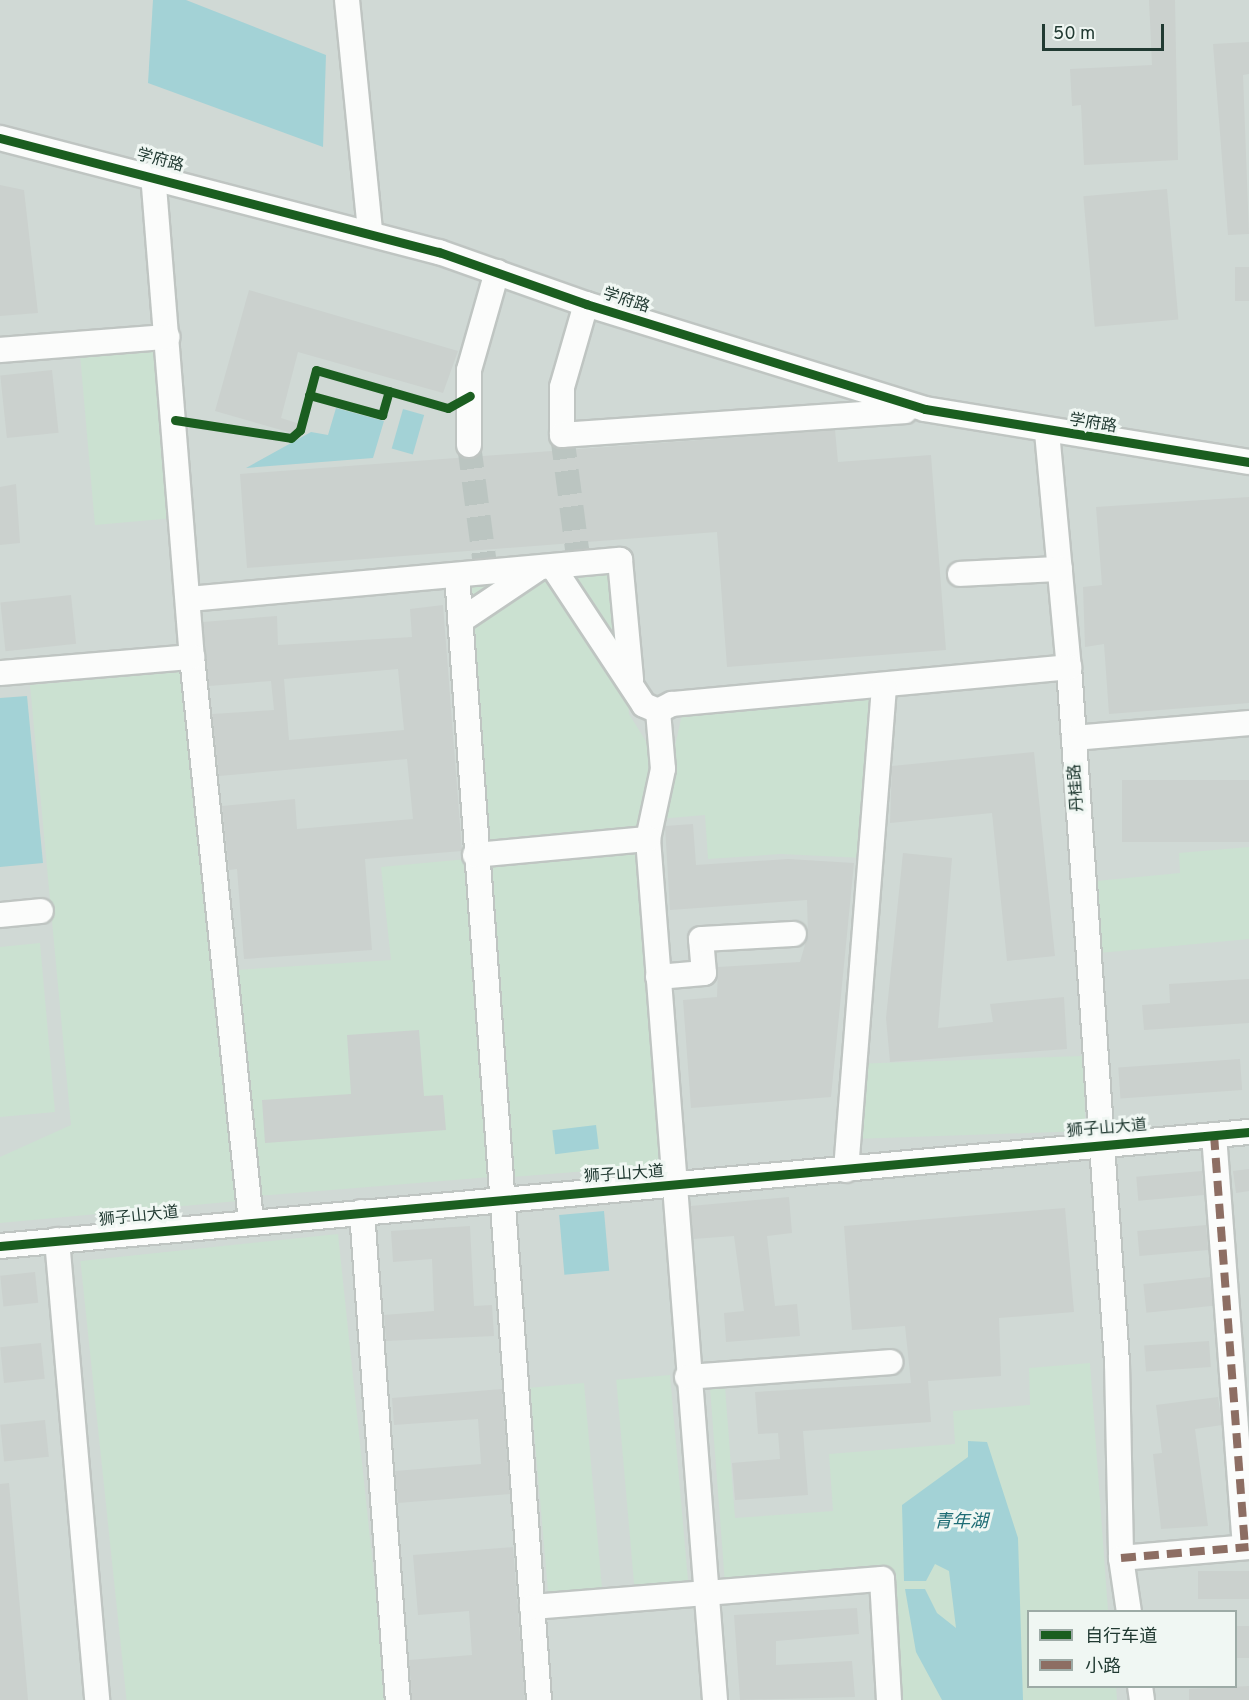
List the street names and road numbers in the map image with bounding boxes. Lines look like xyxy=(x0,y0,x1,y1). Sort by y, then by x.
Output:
street label: 学府路 xyxy=(134,146,186,176)
street label: 学府路 xyxy=(600,284,652,318)
street label: 学府路 xyxy=(1068,411,1118,437)
street label: 丹桂路 xyxy=(1066,763,1088,813)
street label: 狮子山大道 xyxy=(1066,1116,1148,1142)
street label: 狮子山大道 xyxy=(583,1163,665,1187)
street label: 狮子山大道 xyxy=(98,1203,180,1231)

